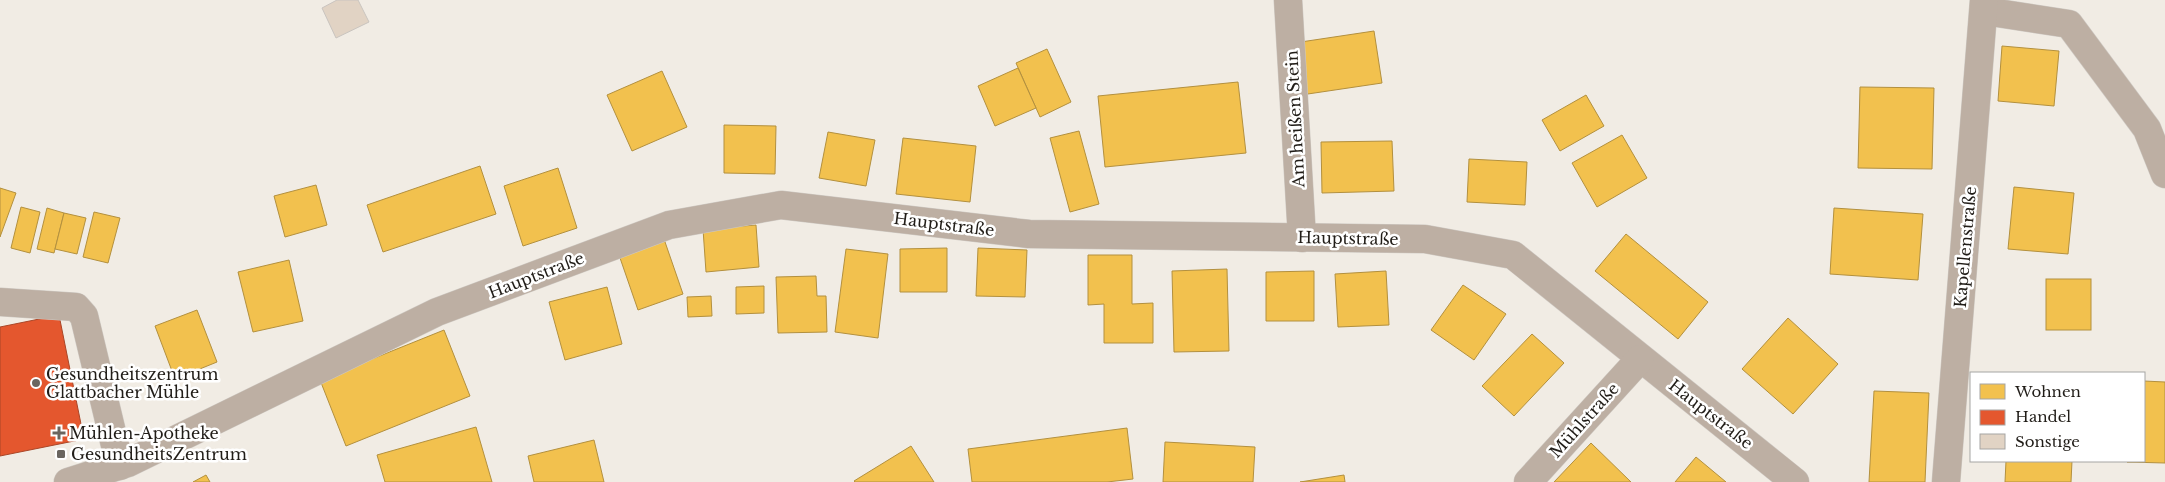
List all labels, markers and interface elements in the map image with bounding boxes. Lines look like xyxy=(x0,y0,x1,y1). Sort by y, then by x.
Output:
street label: Am heißen Stein xyxy=(1281,50,1309,189)
street label: Kapellenstraße xyxy=(1950,185,1980,309)
street label: Hauptstraße xyxy=(893,208,995,240)
street label: Hauptstraße xyxy=(1297,227,1399,249)
street label: Hauptstraße xyxy=(485,248,587,302)
place label: Gesundheitszentrum Glattbacher Mühle xyxy=(46,364,219,402)
legend xyxy=(1970,372,2145,462)
street label: Hauptstraße xyxy=(1665,375,1757,453)
marker: Gesundheitszentrum Glattbacher Mühle xyxy=(30,377,42,389)
street label: Mühlstraße xyxy=(1545,378,1623,462)
text: Wohnen xyxy=(2014,382,2081,401)
text: Handel xyxy=(2015,407,2071,426)
place label: Mühlen-Apotheke xyxy=(69,423,219,443)
marker: Mühlen-Apotheke xyxy=(53,427,65,439)
text: Sonstige xyxy=(2015,432,2080,451)
place label: GesundheitsZentrum xyxy=(71,444,247,464)
marker: GesundheitsZentrum xyxy=(55,448,67,460)

